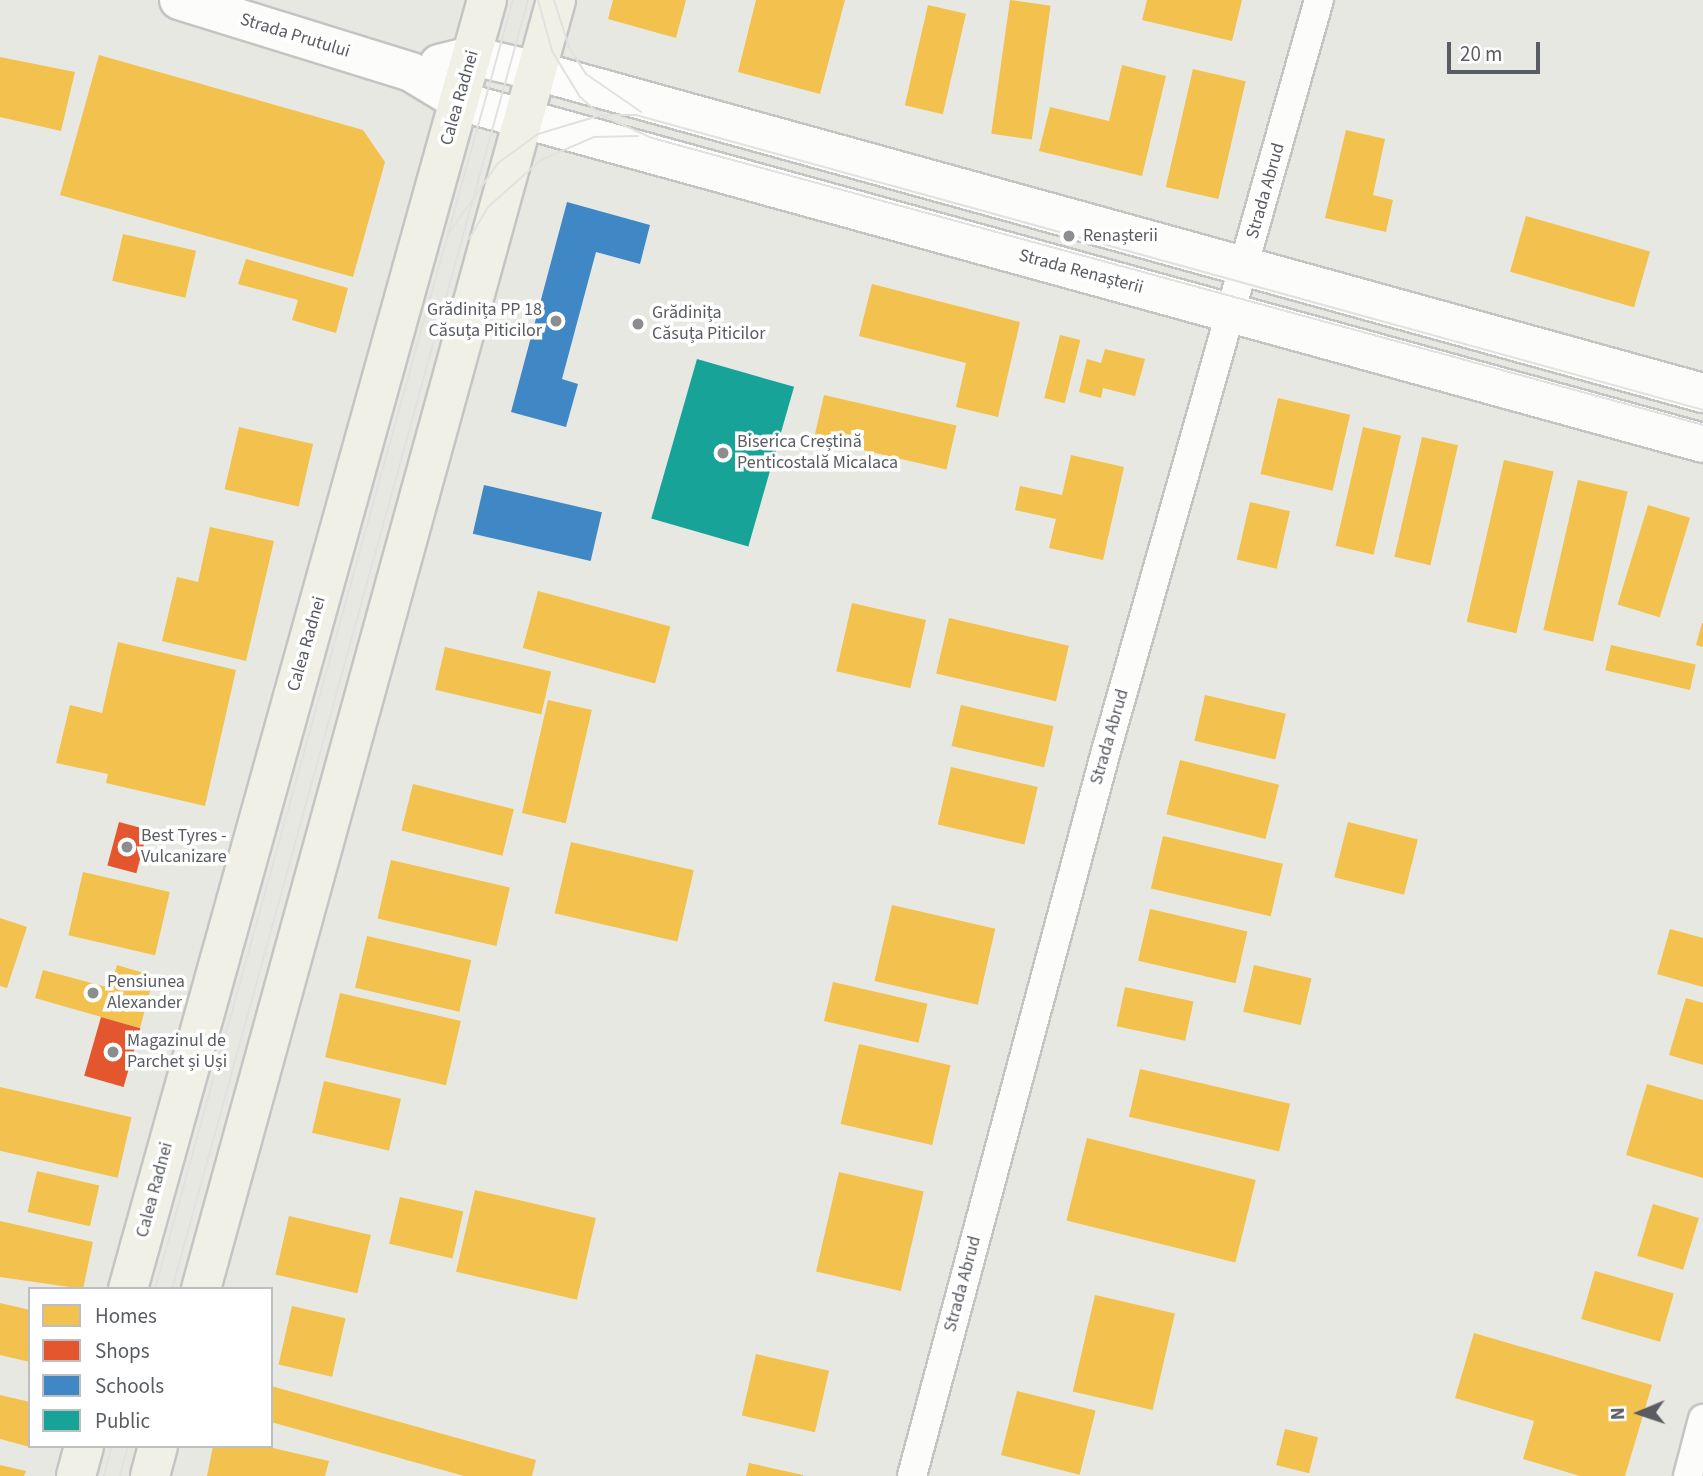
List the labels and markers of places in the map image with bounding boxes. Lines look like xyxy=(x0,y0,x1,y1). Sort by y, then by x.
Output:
place label: Renașterii xyxy=(1083,225,1158,247)
marker: Renașterii xyxy=(1061,228,1077,244)
place label: Grădinița PP 18 Căsuța Piticilor xyxy=(427,300,542,342)
place label: Grădinița Căsuța Piticilor xyxy=(652,303,765,346)
marker: Grădinița PP 18 Căsuța Piticilor xyxy=(548,313,564,329)
marker: Grădinița Căsuța Piticilor xyxy=(630,316,646,332)
place label: Biserica Creștină Penticostală Micalaca xyxy=(737,432,898,474)
marker: Biserica Creștină Penticostală Micalaca xyxy=(715,445,731,461)
place label: Best Tyres - Vulcanizare xyxy=(141,826,227,868)
marker: Best Tyres - Vulcanizare xyxy=(119,839,135,855)
place label: Pensiunea Alexander xyxy=(107,972,185,1014)
marker: Pensiunea Alexander xyxy=(85,985,101,1001)
place label: Magazinul de Parchet și Uși xyxy=(127,1031,227,1074)
marker: Magazinul de Parchet și Uși xyxy=(105,1044,121,1060)

